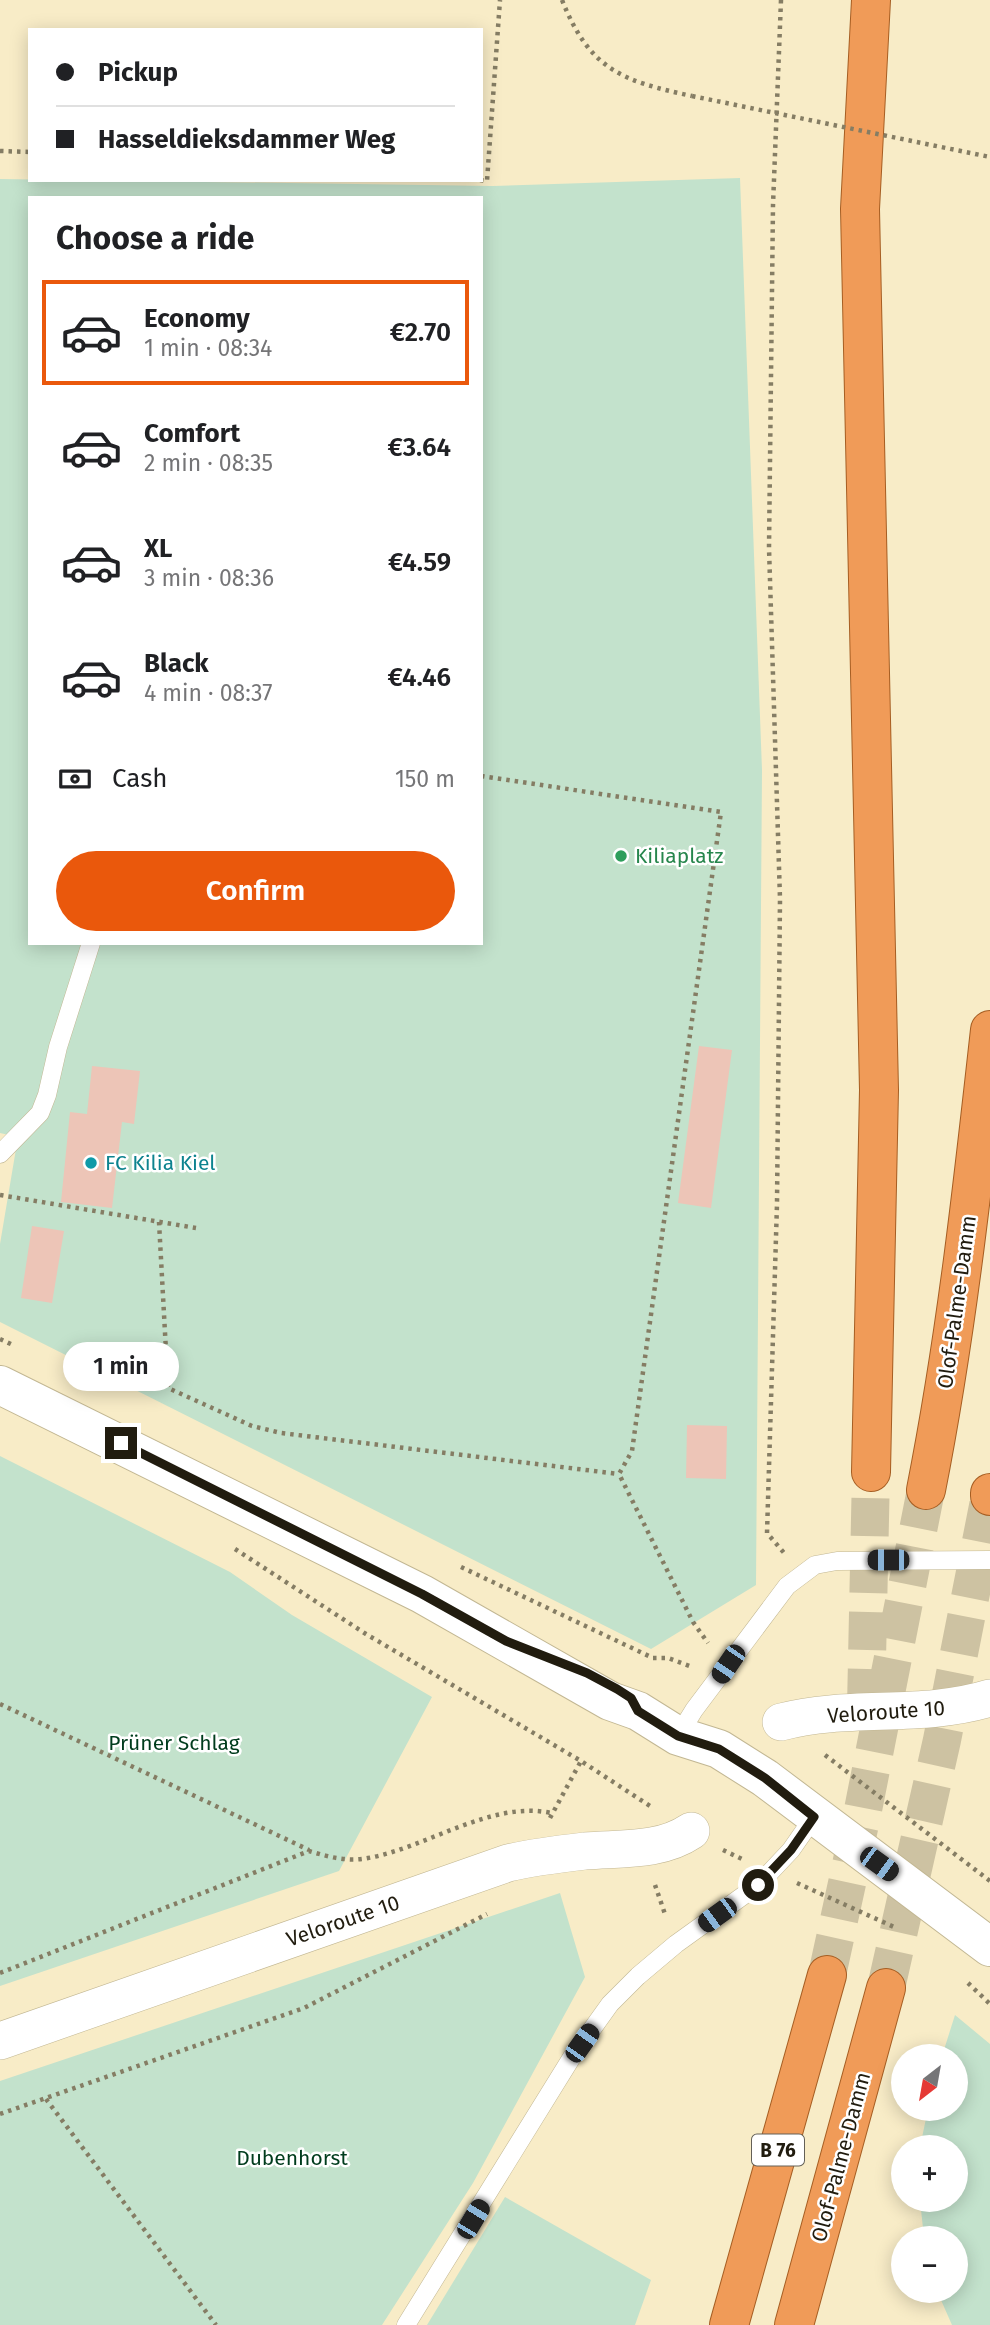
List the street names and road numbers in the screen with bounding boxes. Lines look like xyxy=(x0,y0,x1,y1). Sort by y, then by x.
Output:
street label: Olof-Palme-Damm xyxy=(932,1214,982,1390)
street label: Veloroute 10 xyxy=(826,1695,946,1729)
street label: Veloroute 10 xyxy=(283,1890,403,1952)
street label: Olof-Palme-Damm xyxy=(806,2069,876,2245)
road number: B 76 xyxy=(752,2134,804,2166)

